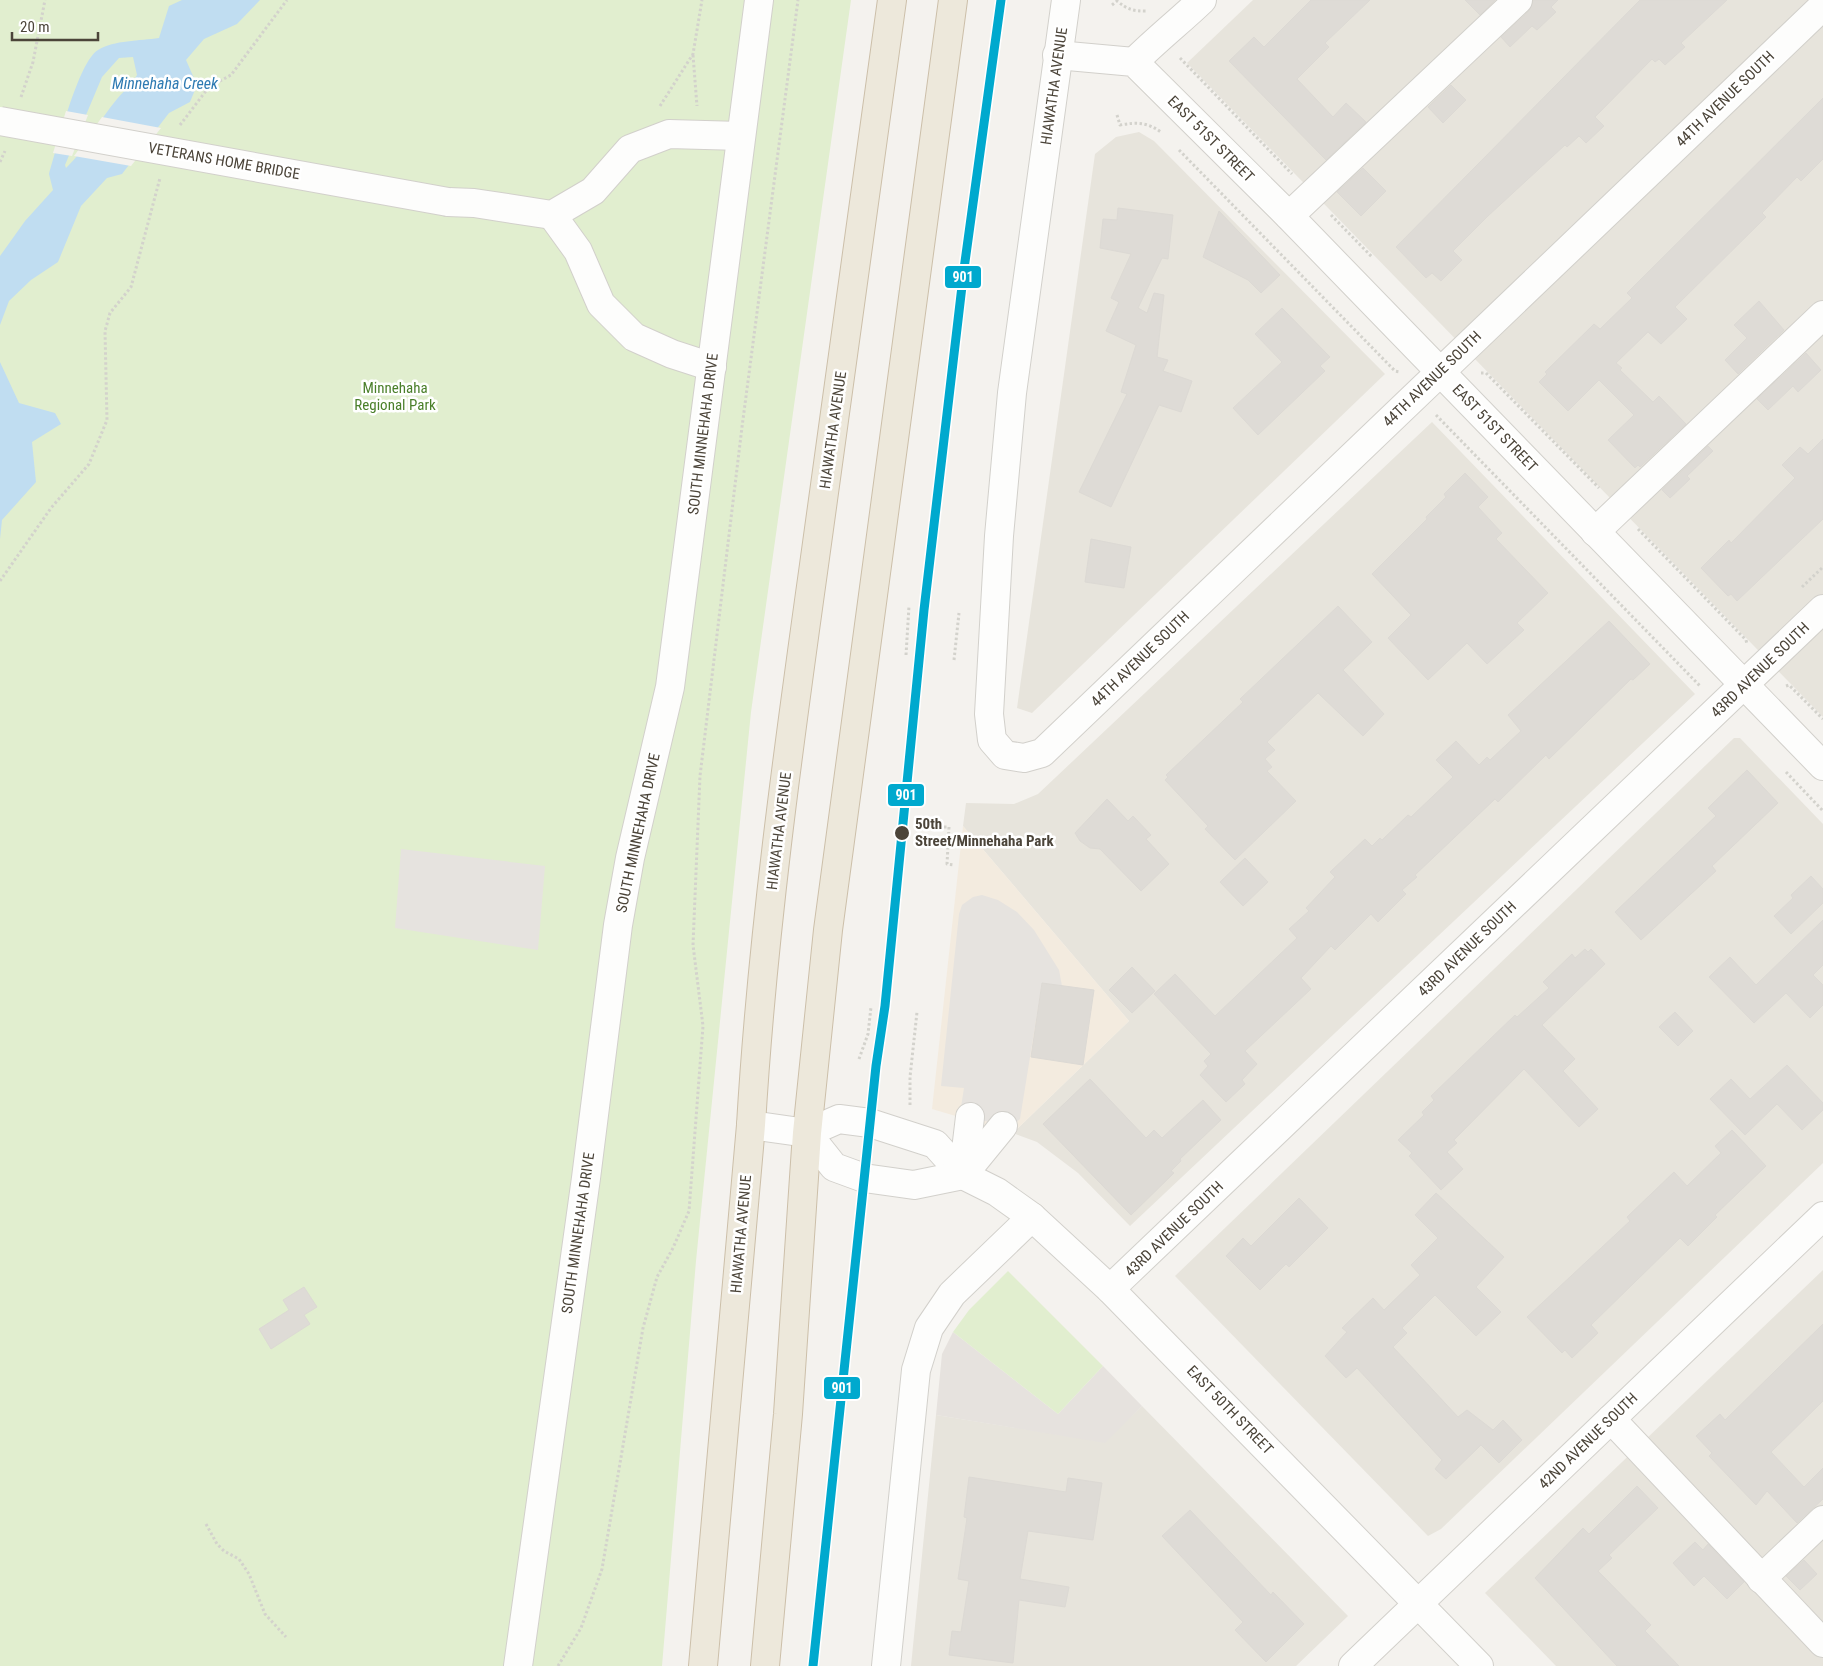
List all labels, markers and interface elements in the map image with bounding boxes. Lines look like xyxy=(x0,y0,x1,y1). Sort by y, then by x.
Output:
scale bar xyxy=(12,10,99,42)
text: 20 m xyxy=(20,18,50,36)
street label: HIAWATHA AVENUE xyxy=(1037,26,1071,146)
street label: 44TH AVENUE SOUTH xyxy=(1672,47,1778,151)
water label: Minnehaha Creek xyxy=(112,74,219,93)
street label: EAST 51ST STREET xyxy=(1164,92,1258,186)
street label: VETERANS HOME BRIDGE xyxy=(147,139,301,183)
line badge: 901 xyxy=(944,265,982,289)
text: 901 xyxy=(952,269,974,285)
street label: 44TH AVENUE SOUTH xyxy=(1379,327,1485,431)
street label: SOUTH MINNEHAHA DRIVE xyxy=(684,352,722,516)
street label: HIAWATHA AVENUE xyxy=(816,370,850,490)
park label: Minnehaha Regional Park xyxy=(354,379,436,414)
street label: EAST 51ST STREET xyxy=(1449,380,1541,476)
street label: 44TH AVENUE SOUTH xyxy=(1087,607,1193,711)
street label: 43RD AVENUE SOUTH xyxy=(1707,619,1813,721)
street label: SOUTH MINNEHAHA DRIVE xyxy=(612,752,664,914)
street label: HIAWATHA AVENUE xyxy=(763,771,795,891)
line badge: 901 xyxy=(887,783,925,807)
text: 901 xyxy=(895,787,917,803)
place label: 50th Street/Minnehaha Park xyxy=(915,815,1054,850)
marker: 50th Street/Minnehaha Park xyxy=(893,824,911,842)
street label: 43RD AVENUE SOUTH xyxy=(1414,898,1520,1000)
street label: SOUTH MINNEHAHA DRIVE xyxy=(558,1151,598,1315)
street label: HIAWATHA AVENUE xyxy=(727,1174,755,1294)
street label: 43RD AVENUE SOUTH xyxy=(1121,1178,1227,1280)
street label: EAST 50TH STREET xyxy=(1183,1362,1277,1458)
line badge: 901 xyxy=(823,1376,861,1400)
text: 901 xyxy=(831,1380,853,1396)
street label: 42ND AVENUE SOUTH xyxy=(1535,1389,1641,1493)

